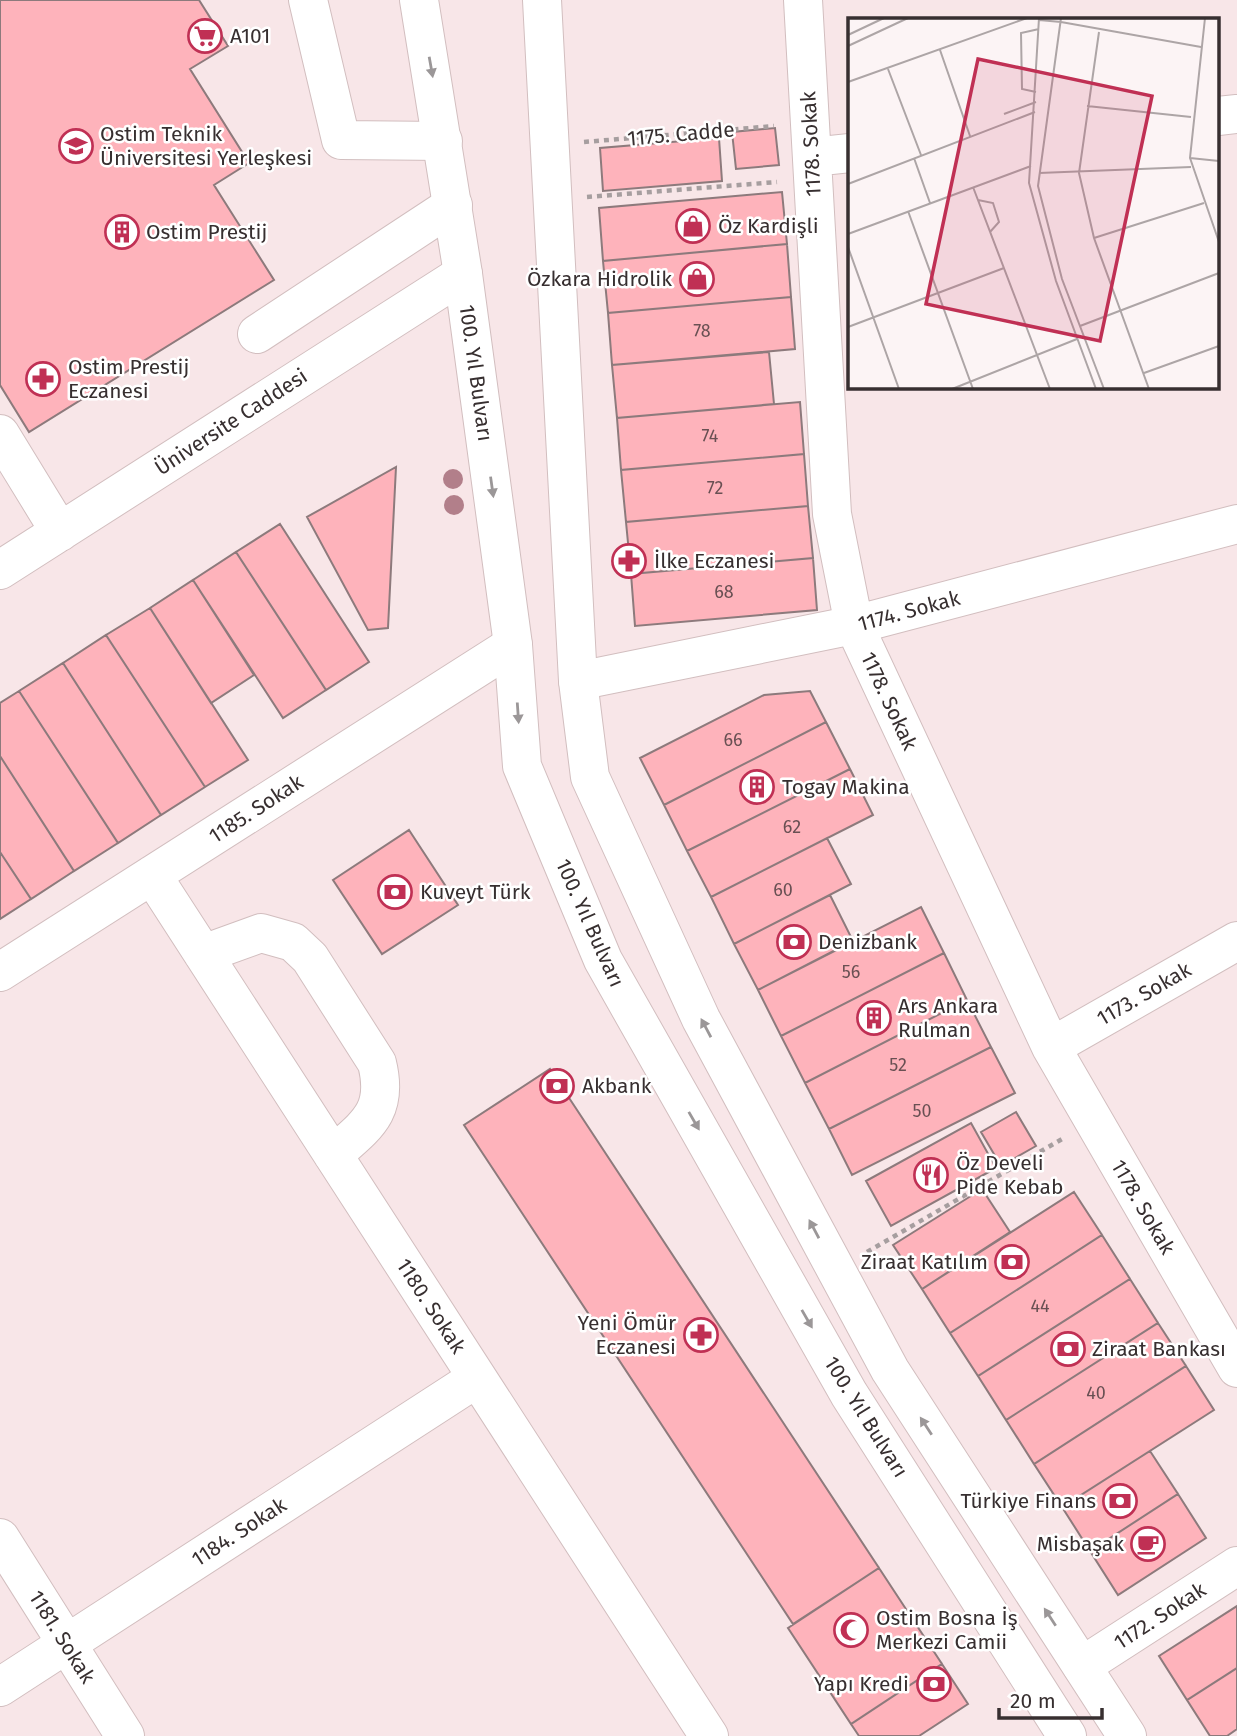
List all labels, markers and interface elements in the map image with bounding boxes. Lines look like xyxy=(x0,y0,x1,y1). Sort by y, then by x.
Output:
supermarket icon: A101 xyxy=(186,17,224,55)
inset map xyxy=(848,18,1220,388)
place label: A101 xyxy=(230,23,270,49)
one-way arrow xyxy=(426,56,437,78)
street label: 1178. Sokak xyxy=(795,90,827,197)
street label: 1175. Cadde xyxy=(626,116,736,152)
place label: Ostim Teknik Üniversitesi Yerleşkesi xyxy=(100,121,312,171)
school or university icon: Ostim Teknik Üniversitesi Yerleşkesi xyxy=(57,127,95,165)
shop icon: Öz Kardişli xyxy=(674,207,712,245)
building icon: Ostim Prestij xyxy=(103,213,141,251)
place label: Öz Kardişli xyxy=(718,213,819,239)
place label: Ostim Prestij xyxy=(146,219,267,245)
shop icon: Özkara Hidrolik xyxy=(678,260,716,298)
place label: Özkara Hidrolik xyxy=(527,266,672,292)
street label: 100. Yıl Bulvarı xyxy=(454,303,498,443)
house number: 78 xyxy=(693,320,711,342)
place label: Ostim Prestij Eczanesi xyxy=(68,354,189,404)
pharmacy icon: Ostim Prestij Eczanesi xyxy=(24,360,62,398)
street label: Üniversite Caddesi xyxy=(150,363,312,481)
house number: 74 xyxy=(702,425,719,447)
one-way arrow xyxy=(486,476,497,498)
house number: 72 xyxy=(707,477,723,499)
pharmacy icon: İlke Eczanesi xyxy=(610,542,648,580)
place label: İlke Eczanesi xyxy=(654,548,775,574)
house number: 68 xyxy=(714,581,734,603)
street label: 1174. Sokak xyxy=(855,585,963,637)
street label: 1178. Sokak xyxy=(855,648,923,754)
one-way arrow xyxy=(513,702,524,724)
house number: 66 xyxy=(723,729,743,751)
building icon: Togay Makina xyxy=(738,768,776,806)
street label: 1185. Sokak xyxy=(204,769,308,849)
place label: Togay Makina xyxy=(782,774,910,800)
house number: 62 xyxy=(783,816,801,838)
street label: 100. Yıl Bulvarı xyxy=(550,855,630,991)
bank icon: Kuveyt Türk xyxy=(376,873,414,911)
place label: Kuveyt Türk xyxy=(420,879,531,905)
house number: 60 xyxy=(773,879,793,901)
bank icon: Denizbank xyxy=(775,923,813,961)
place label: Denizbank xyxy=(818,929,917,955)
street label: 1173. Sokak xyxy=(1092,957,1196,1031)
house number: 56 xyxy=(842,961,860,983)
place label: Ars Ankara Rulman xyxy=(898,993,998,1043)
building icon: Ars Ankara Rulman xyxy=(855,999,893,1037)
one-way arrow xyxy=(700,1019,712,1038)
house number: 52 xyxy=(889,1054,907,1076)
bank icon: Akbank xyxy=(538,1067,576,1105)
place label: Akbank xyxy=(582,1073,652,1099)
house number: 50 xyxy=(912,1100,932,1122)
one-way arrow xyxy=(688,1111,700,1130)
place label: Öz Develi Pide Kebab xyxy=(956,1150,1063,1200)
street label: 1178. Sokak xyxy=(1105,1155,1181,1259)
restaurant icon: Öz Develi Pide Kebab xyxy=(912,1156,950,1194)
one-way arrow xyxy=(808,1219,819,1239)
bank icon: Ziraat Katılım xyxy=(993,1243,1031,1281)
place label: Ziraat Katılım xyxy=(861,1249,988,1275)
street label: 1180. Sokak xyxy=(391,1254,471,1359)
house number: 44 xyxy=(1030,1295,1050,1317)
one-way arrow xyxy=(800,1309,813,1328)
place label: Yeni Ömür Eczanesi xyxy=(578,1310,676,1360)
pharmacy icon: Yeni Ömür Eczanesi xyxy=(682,1316,720,1354)
bank icon: Ziraat Bankası xyxy=(1049,1330,1087,1368)
place label: Ziraat Bankası xyxy=(1092,1336,1226,1362)
street label: 100. Yıl Bulvarı xyxy=(818,1352,914,1482)
house number: 40 xyxy=(1086,1382,1106,1404)
one-way arrow xyxy=(920,1417,933,1436)
bank icon: Türkiye Finans xyxy=(1101,1482,1139,1520)
place label: Türkiye Finans xyxy=(960,1488,1096,1514)
street label: 1184. Sokak xyxy=(187,1492,291,1572)
cafe icon: Misbaşak xyxy=(1129,1525,1167,1563)
place label: Misbaşak xyxy=(1037,1531,1124,1557)
street label: 1172. Sokak xyxy=(1109,1577,1211,1655)
street label: 1181. Sokak xyxy=(23,1586,101,1689)
place label: Ostim Bosna İş Merkezi Camii xyxy=(876,1605,1018,1655)
one-way arrow xyxy=(1044,1607,1057,1627)
mosque icon: Ostim Bosna İş Merkezi Camii xyxy=(832,1611,870,1649)
bank icon: Yapı Kredi xyxy=(915,1665,953,1703)
place label: Yapı Kredi xyxy=(814,1671,909,1697)
scale bar xyxy=(999,1676,1102,1720)
text: 20 m xyxy=(1010,1688,1056,1714)

